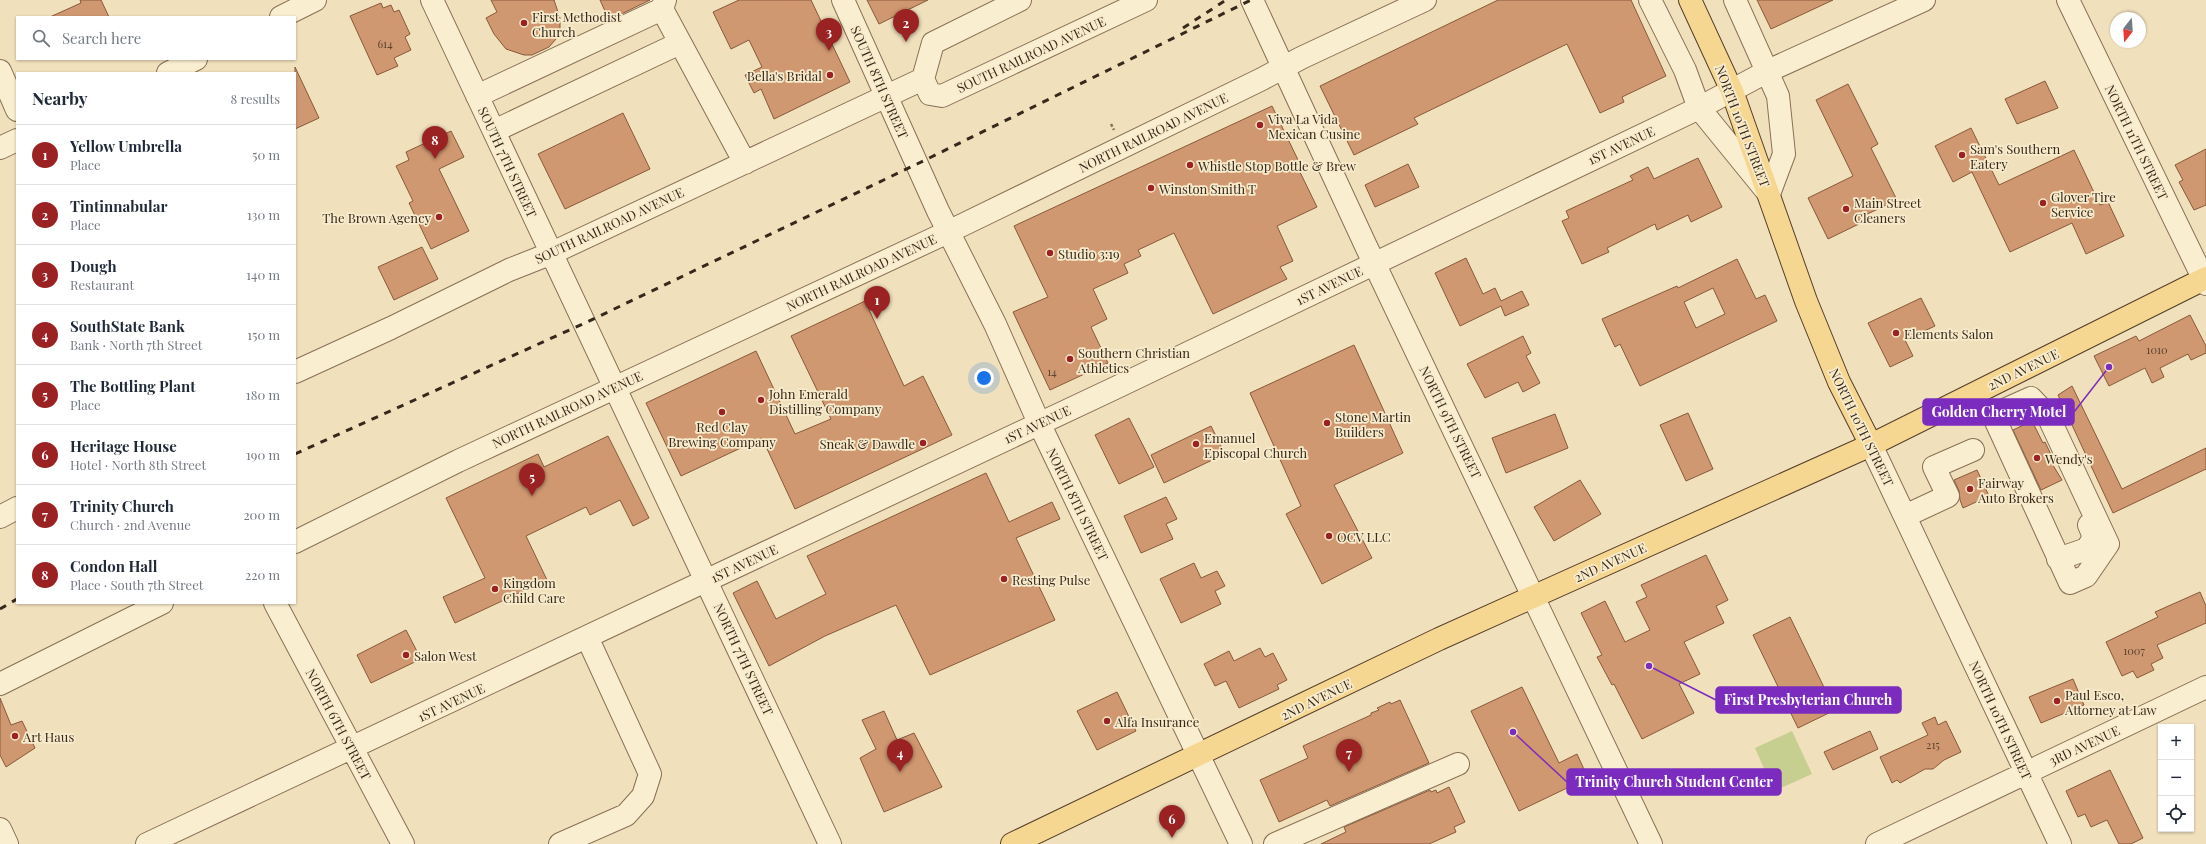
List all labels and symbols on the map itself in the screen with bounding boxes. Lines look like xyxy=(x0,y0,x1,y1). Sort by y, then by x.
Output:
place label: First Methodist Church xyxy=(532,8,622,40)
pin: 2 xyxy=(893,9,919,42)
street label: SOUTH RAILROAD AVENUE xyxy=(954,12,1108,96)
north arrow xyxy=(2110,12,2146,48)
marker: First Methodist Church xyxy=(519,18,529,28)
pin: 3 xyxy=(816,18,842,51)
street label: SOUTH 8TH STREET xyxy=(847,23,913,141)
house number: 614 xyxy=(377,36,393,51)
street label: NORTH 10TH STREET xyxy=(1712,63,1774,189)
place label: Bella's Bridal xyxy=(747,67,822,84)
marker: Bella's Bridal xyxy=(825,70,835,80)
street label: NORTH 11TH STREET xyxy=(2102,82,2172,202)
street label: NORTH RAILROAD AVENUE xyxy=(1076,88,1231,176)
street label: SOUTH 7TH STREET xyxy=(475,104,541,220)
place label: Viva La Vida Mexican Cusine xyxy=(1267,110,1361,142)
marker: Viva La Vida Mexican Cusine xyxy=(1255,120,1265,130)
street label: 1ST AVENUE xyxy=(1585,122,1657,168)
pin: 8 xyxy=(422,126,448,159)
place label: Sam's Southern Eatery xyxy=(1970,140,2061,172)
marker: Sam's Southern Eatery xyxy=(1957,150,1967,160)
place label: Whistle Stop Bottle & Brew xyxy=(1197,157,1356,174)
marker: Whistle Stop Bottle & Brew xyxy=(1185,160,1195,170)
place label: Winston Smith T xyxy=(1158,180,1256,197)
street label: SOUTH RAILROAD AVENUE xyxy=(532,183,686,267)
marker: Winston Smith T xyxy=(1146,183,1156,193)
place label: Glover Tire Service xyxy=(2051,188,2116,220)
place label: Main Street Cleaners xyxy=(1854,194,1922,226)
marker: Glover Tire Service xyxy=(2038,198,2048,208)
marker: Main Street Cleaners xyxy=(1841,204,1851,214)
place label: The Brown Agency xyxy=(322,209,431,226)
marker: The Brown Agency xyxy=(434,212,444,222)
street label: NORTH RAILROAD AVENUE xyxy=(783,230,939,314)
place label: Studio 3:19 xyxy=(1058,245,1120,262)
marker: Studio 3:19 xyxy=(1045,248,1055,258)
street label: 1ST AVENUE xyxy=(1293,262,1365,308)
pin: 1 xyxy=(864,286,890,319)
place label: Elements Salon xyxy=(1904,325,1994,342)
marker: Elements Salon xyxy=(1891,328,1901,338)
house number: 1010 xyxy=(2146,342,2168,357)
place label: Southern Christian Athletics xyxy=(1077,344,1190,376)
street label: 2ND AVENUE xyxy=(1985,344,2061,394)
marker: Southern Christian Athletics xyxy=(1065,354,1075,364)
street label: NORTH 9TH STREET xyxy=(1416,363,1486,481)
house number: 14 xyxy=(1047,364,1057,379)
street label: NORTH 10TH STREET xyxy=(1826,365,1898,489)
street label: NORTH RAILROAD AVENUE xyxy=(489,367,645,451)
your location xyxy=(974,368,994,388)
place label: John Emerald Distilling Company xyxy=(768,385,882,417)
marker: John Emerald Distilling Company xyxy=(756,395,766,405)
callout: Golden Cherry Motel xyxy=(1923,399,2074,425)
street label: 1ST AVENUE xyxy=(1001,401,1073,447)
text: Golden Cherry Motel xyxy=(1932,402,2067,421)
marker: Red Clay Brewing Company xyxy=(717,407,727,417)
place label: Stone Martin Builders xyxy=(1335,408,1411,440)
place label: Red Clay Brewing Company xyxy=(668,418,776,450)
marker: Stone Martin Builders xyxy=(1322,418,1332,428)
place label: Emanuel Episcopal Church xyxy=(1204,429,1307,461)
place label: Sneak & Dawdle xyxy=(819,435,915,452)
marker: Sneak & Dawdle xyxy=(918,438,928,448)
marker: Emanuel Episcopal Church xyxy=(1191,439,1201,449)
street label: NORTH 8TH STREET xyxy=(1043,445,1113,563)
place label: Wendy's xyxy=(2044,450,2093,467)
marker: Wendy's xyxy=(2032,453,2042,463)
pin: 5 xyxy=(519,463,545,496)
place label: Fairway Auto Brokers xyxy=(1977,474,2054,506)
marker: Fairway Auto Brokers xyxy=(1965,484,1975,494)
place label: OCV LLC xyxy=(1337,528,1391,545)
marker: OCV LLC xyxy=(1324,531,1334,541)
street label: 2ND AVENUE xyxy=(1571,539,1649,585)
street label: 1ST AVENUE xyxy=(708,540,780,586)
place label: Resting Pulse xyxy=(1012,571,1091,588)
place label: Kingdom Child Care xyxy=(503,574,566,606)
marker: Resting Pulse xyxy=(999,574,1009,584)
marker: Kingdom Child Care xyxy=(490,584,500,594)
street label: NORTH 7TH STREET xyxy=(711,600,777,718)
house number: 1007 xyxy=(2123,643,2145,658)
place label: Salon West xyxy=(414,647,477,664)
marker: Salon West xyxy=(401,650,411,660)
street label: NORTH 10TH STREET xyxy=(1966,658,2036,782)
street label: NORTH 6TH STREET xyxy=(303,666,375,782)
street label: 2ND AVENUE xyxy=(1278,674,1354,724)
street label: 1ST AVENUE xyxy=(415,679,487,725)
place label: Paul Esco, Attorney at Law xyxy=(2064,686,2157,718)
callout: First Presbyterian Church xyxy=(1716,687,1901,713)
text: First Presbyterian Church xyxy=(1724,690,1893,709)
marker: Paul Esco, Attorney at Law xyxy=(2052,696,2062,706)
place label: Alfa Insurance xyxy=(1114,713,1200,730)
marker: Alfa Insurance xyxy=(1102,716,1112,726)
street label: 3RD AVENUE xyxy=(2046,721,2122,769)
place label: Art Haus xyxy=(22,728,74,745)
marker: Art Haus xyxy=(10,731,20,741)
house number: 215 xyxy=(1926,737,1940,752)
pin: 4 xyxy=(887,739,913,772)
pin: 7 xyxy=(1336,739,1362,772)
callout: Trinity Church Student Center xyxy=(1567,769,1781,795)
text: Trinity Church Student Center xyxy=(1575,772,1773,791)
pin: 6 xyxy=(1159,805,1185,838)

